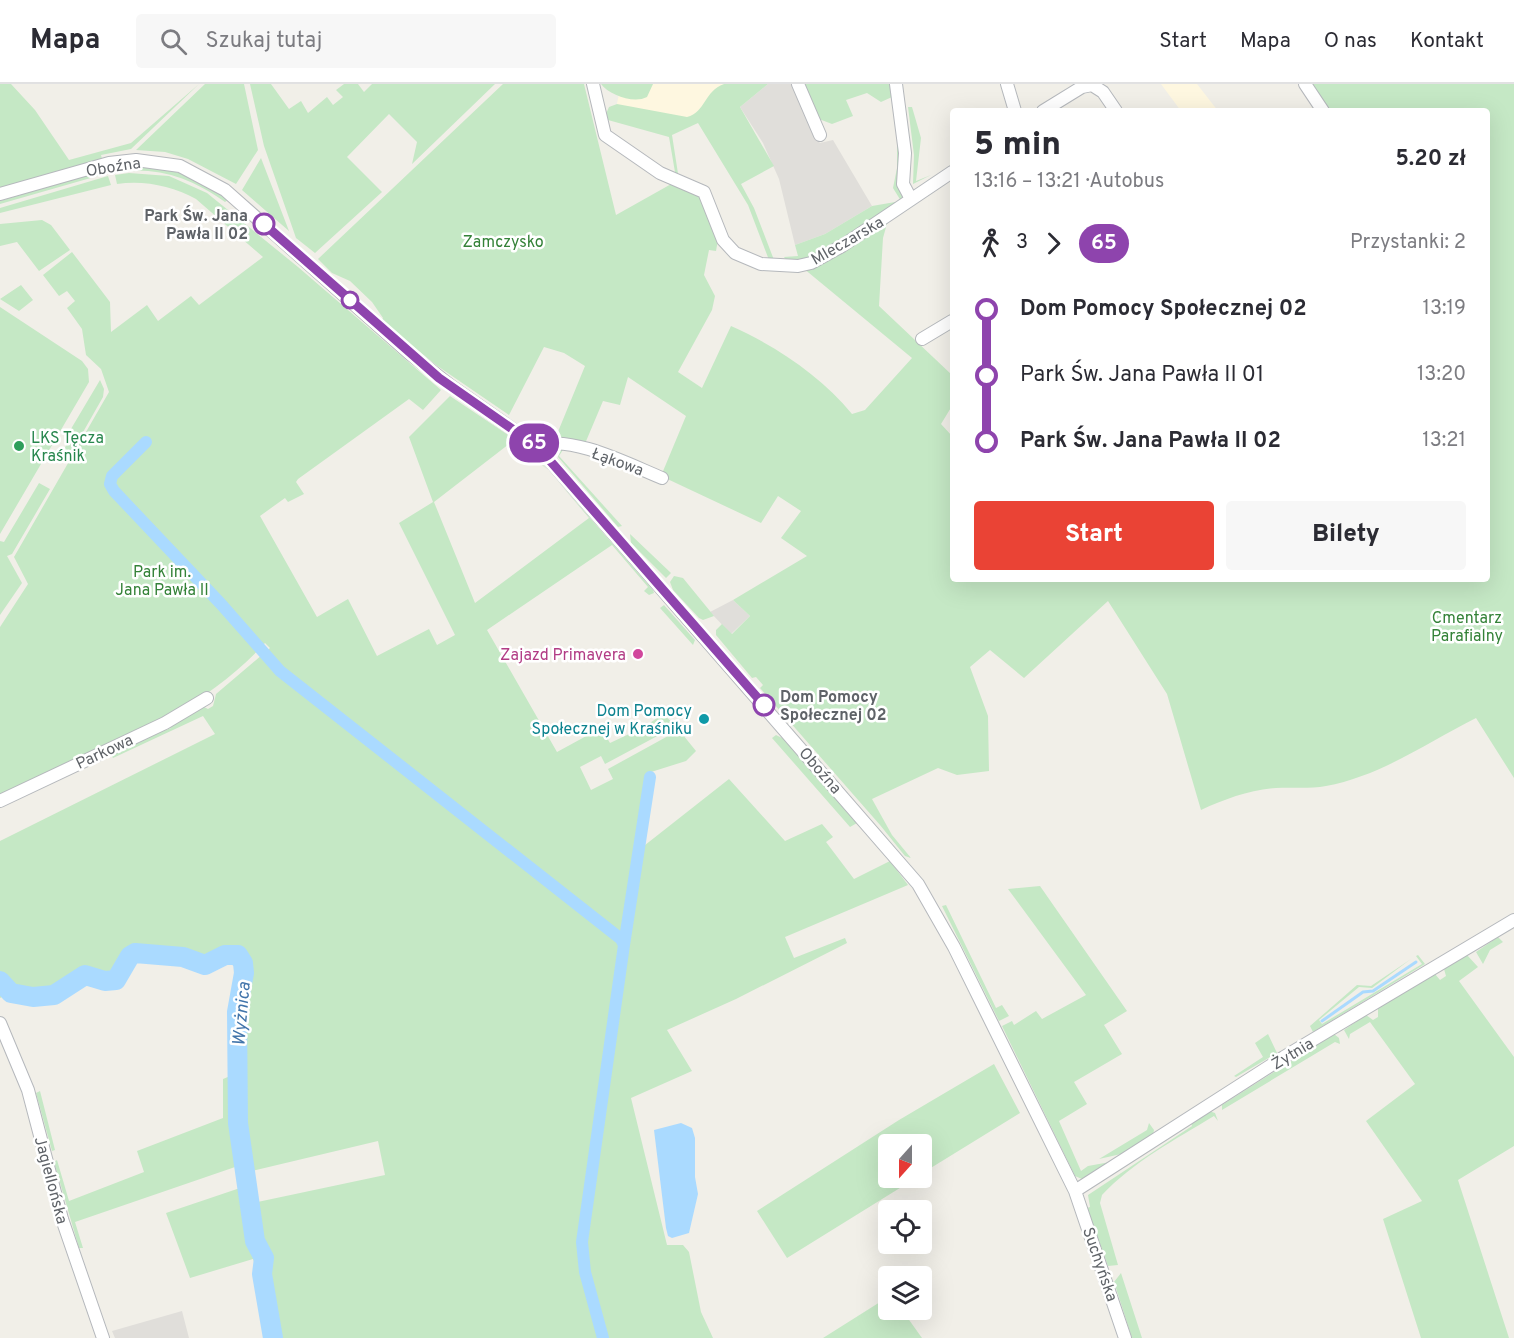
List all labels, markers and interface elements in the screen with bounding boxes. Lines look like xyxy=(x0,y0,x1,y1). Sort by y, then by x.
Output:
search box xyxy=(136,14,556,68)
text: Mapa xyxy=(30,23,100,59)
icon: search xyxy=(157,25,190,58)
text: Szukaj tutaj xyxy=(205,28,322,55)
text: Start xyxy=(1159,28,1207,55)
text: Mapa xyxy=(1240,28,1291,55)
text: O nas xyxy=(1324,28,1377,55)
text: Kontakt xyxy=(1410,28,1484,55)
text: 5 min xyxy=(974,125,1061,167)
text: 5.20 zł xyxy=(1395,146,1466,173)
street label: Oboźna xyxy=(84,154,142,182)
text: 13:16 – 13:21 · Autobus xyxy=(974,169,1164,195)
place label: Park Św. Jana Pawła II 02 xyxy=(144,205,248,245)
marker: Park Św. Jana Pawła II 02 xyxy=(253,213,275,235)
street label: Mleczarska xyxy=(808,213,888,271)
icon: walk xyxy=(974,227,1007,260)
icon: forward xyxy=(1037,227,1070,260)
text: 3 xyxy=(1016,230,1028,256)
text: 65 xyxy=(1091,230,1117,257)
text: Przystanki: 2 xyxy=(1350,230,1466,256)
park label: Zamczysko xyxy=(462,233,544,253)
unlabelled marker xyxy=(341,291,359,309)
text: Dom Pomocy Społecznej 02 xyxy=(1020,296,1307,323)
text: 13:19 xyxy=(1423,296,1466,322)
text: Park Św. Jana Pawła II 01 xyxy=(1020,362,1264,389)
text: 13:20 xyxy=(1417,362,1466,388)
line badge: 65 xyxy=(507,424,561,462)
text: Park Św. Jana Pawła II 02 xyxy=(1020,428,1281,455)
text: 13:21 xyxy=(1422,428,1466,454)
place label: LKS Tęcza Kraśnik xyxy=(31,429,104,467)
text: 65 xyxy=(521,430,547,457)
marker: LKS Tęcza Kraśnik xyxy=(12,439,26,453)
street label: Łąkowa xyxy=(589,444,646,481)
button: Start xyxy=(974,501,1214,570)
button: Bilety xyxy=(1226,501,1466,570)
park label: Park im. Jana Pawła II xyxy=(115,563,209,601)
park label: Cmentarz Parafialny xyxy=(1431,609,1503,647)
place label: Zajazd Primavera xyxy=(500,646,626,666)
marker: Zajazd Primavera xyxy=(631,647,645,661)
place label: Dom Pomocy Społecznej 02 xyxy=(780,688,887,726)
marker: Dom Pomocy Społecznej 02 xyxy=(753,694,775,716)
place label: Dom Pomocy Społecznej w Kraśniku xyxy=(532,702,692,740)
marker: Dom Pomocy Społecznej w Kraśniku xyxy=(697,712,711,726)
street label: Parkowa xyxy=(73,731,137,775)
street label: Oboźna xyxy=(794,744,845,799)
water label: Wyżnica xyxy=(228,980,257,1047)
street label: Żytnia xyxy=(1268,1033,1318,1075)
north arrow xyxy=(878,1134,932,1188)
map controls xyxy=(878,1134,932,1320)
street label: Jagiellońska xyxy=(29,1135,71,1226)
button: locate xyxy=(878,1200,932,1254)
street label: Suchyńska xyxy=(1077,1225,1121,1304)
button: layers xyxy=(878,1266,932,1320)

